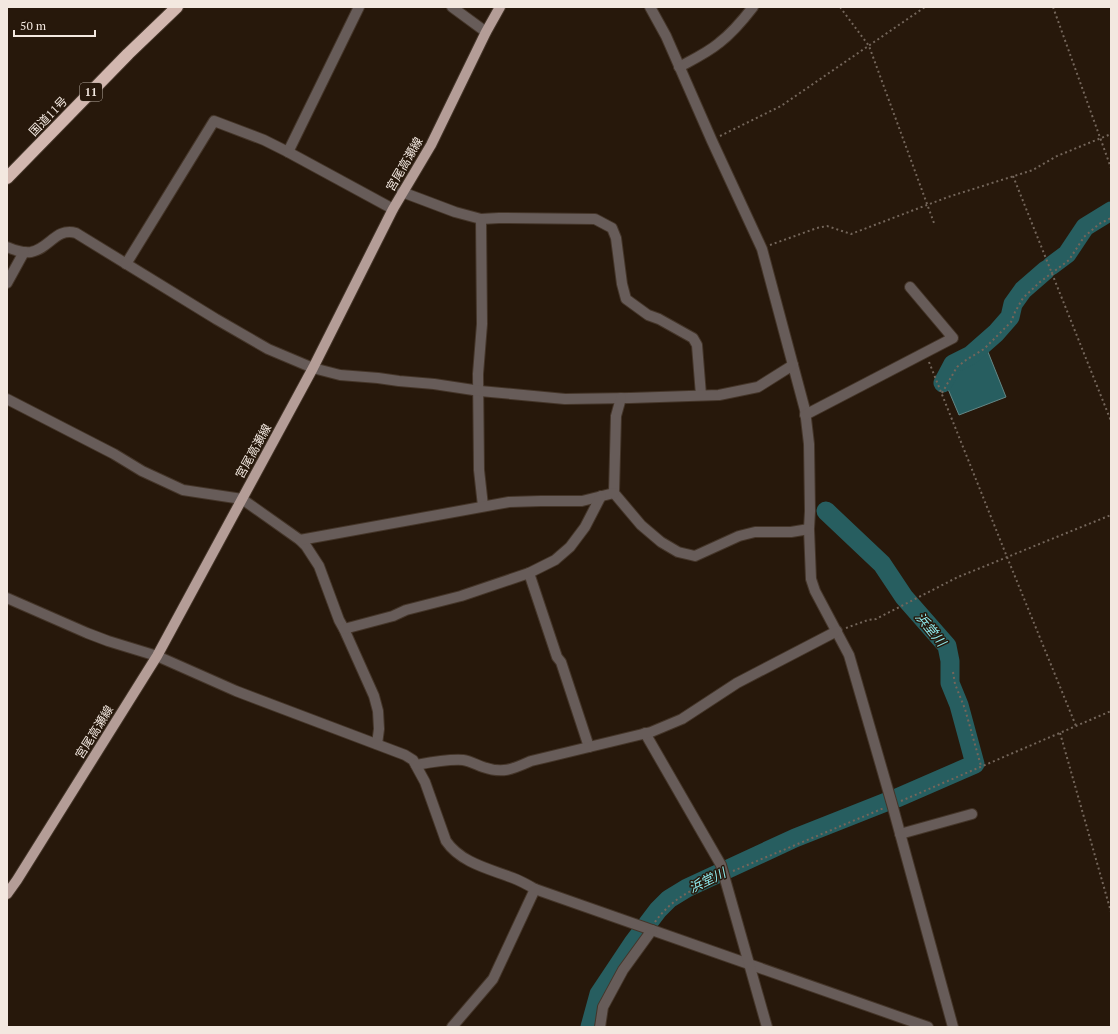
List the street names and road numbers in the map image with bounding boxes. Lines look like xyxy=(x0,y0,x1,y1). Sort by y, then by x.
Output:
road number: 11 xyxy=(80,83,102,101)
street label: 国道11号 xyxy=(26,93,70,139)
street label: 宮尾高瀬線 xyxy=(383,134,425,194)
street label: 宮尾高瀬線 xyxy=(232,421,274,481)
street label: 宮尾高瀬線 xyxy=(72,703,116,761)

